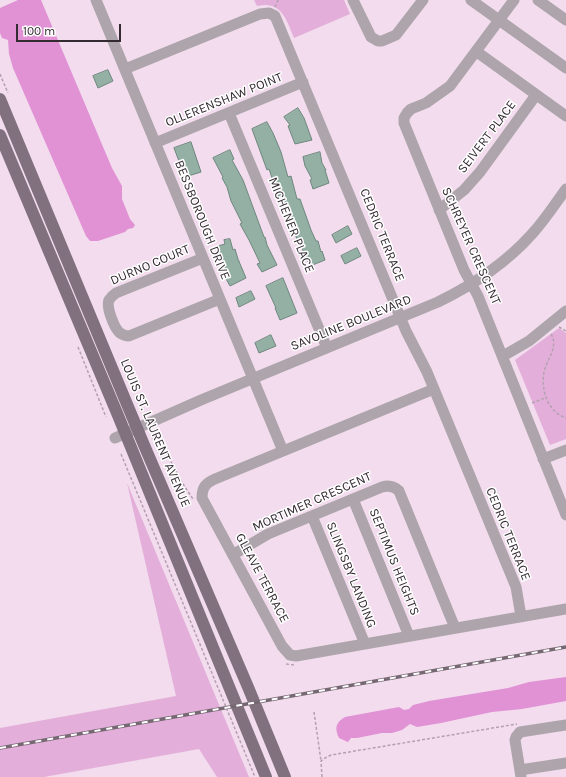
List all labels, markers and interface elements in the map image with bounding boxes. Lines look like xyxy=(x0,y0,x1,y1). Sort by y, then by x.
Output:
scale bar xyxy=(18,16,123,42)
text: 100 m xyxy=(23,24,55,38)
street label: OLLERENSHAW POINT xyxy=(163,69,285,131)
street label: SEIVERT PLACE xyxy=(455,98,519,176)
street label: BESSBOROUGH DRIVE xyxy=(171,158,233,282)
street label: MICHENER PLACE xyxy=(265,175,317,275)
street label: SCHREYER CRESCENT xyxy=(438,185,504,307)
street label: CEDRIC TERRACE xyxy=(356,186,408,284)
street label: DURNO COURT xyxy=(108,241,192,289)
street label: SAVOLINE BOULEVARD xyxy=(288,292,414,354)
street label: LOUIS ST. LAURENT AVENUE xyxy=(117,357,193,509)
street label: MORTIMER CRESCENT xyxy=(250,469,374,535)
street label: CEDRIC TERRACE xyxy=(482,485,534,583)
street label: SEPTIMUS HEIGHTS xyxy=(365,506,423,618)
street label: SLINGSBY LANDING xyxy=(323,520,379,630)
street label: GLEAVE TERRACE xyxy=(232,531,292,625)

